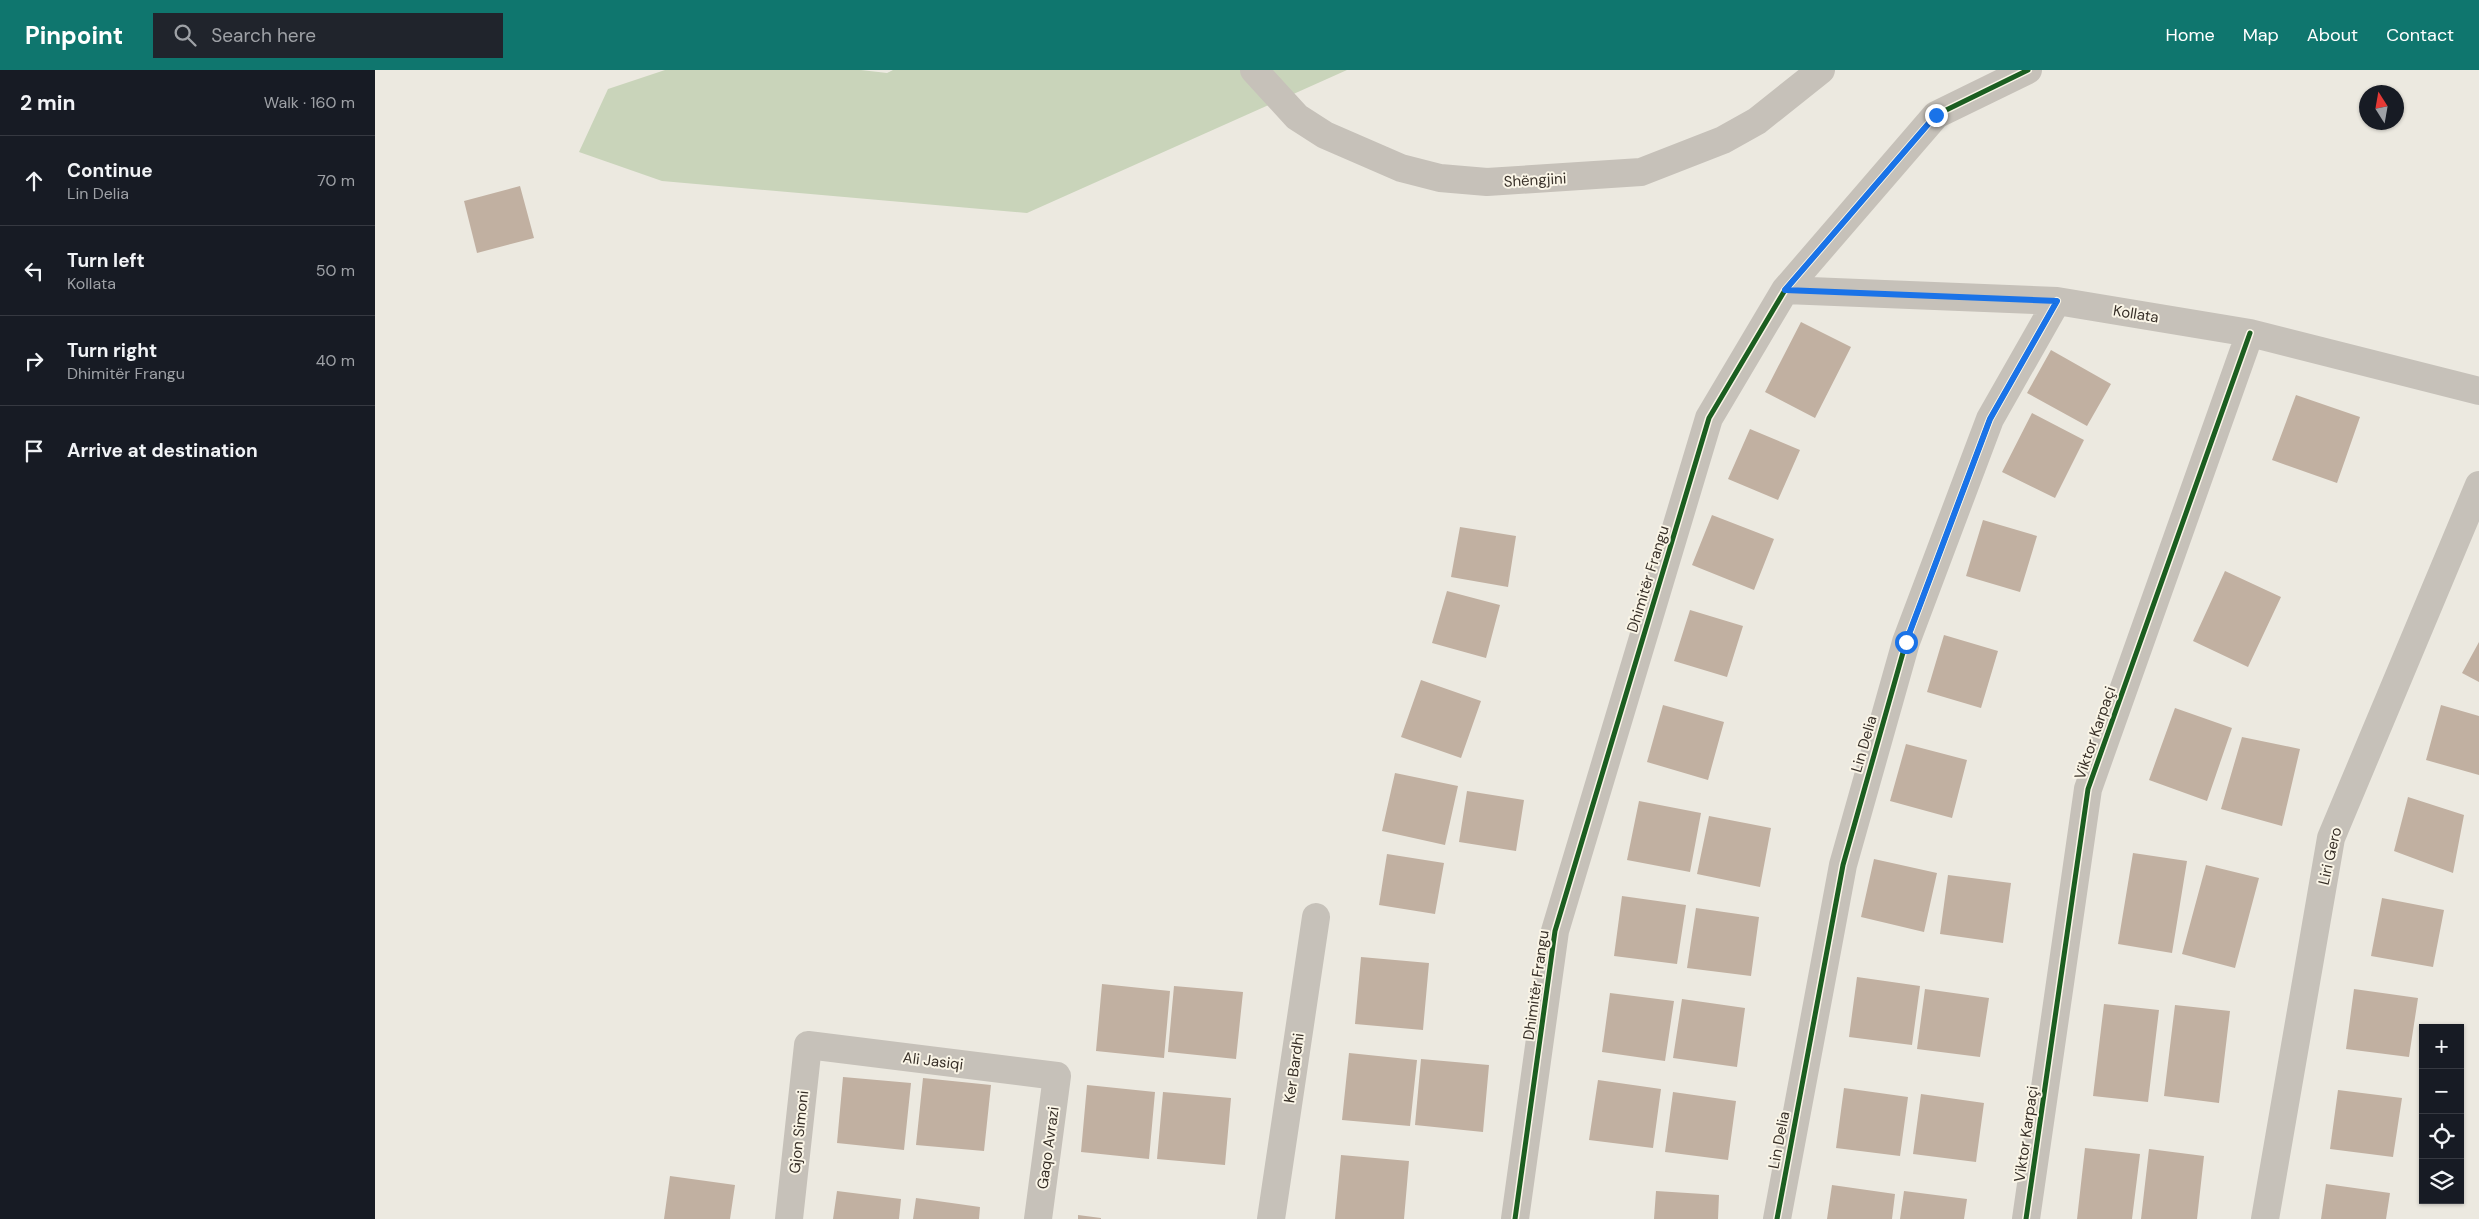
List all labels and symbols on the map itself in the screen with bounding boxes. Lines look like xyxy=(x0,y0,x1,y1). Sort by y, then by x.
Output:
north arrow xyxy=(2359,85,2404,130)
route end xyxy=(1925,104,1948,127)
street label: Shëngjini xyxy=(1503,168,1567,192)
street label: Kollata xyxy=(2112,301,2160,327)
street label: Dhimitër Frangu xyxy=(1622,523,1674,635)
route start xyxy=(1895,631,1918,654)
street label: Viktor Karpaçi xyxy=(2070,684,2120,782)
street label: Lin Delia xyxy=(1846,713,1882,775)
street label: Liri Gero xyxy=(2314,825,2346,887)
street label: Dhimitër Frangu xyxy=(1518,929,1554,1041)
street label: Ker Bardhi xyxy=(1279,1032,1309,1104)
street label: Ali Jasiqi xyxy=(902,1047,964,1075)
street label: Viktor Karpaçi xyxy=(2009,1084,2043,1184)
street label: Gjon Simoni xyxy=(785,1090,813,1174)
street label: Gaqo Avrazi xyxy=(1032,1105,1064,1191)
street label: Lin Delia xyxy=(1764,1110,1794,1170)

